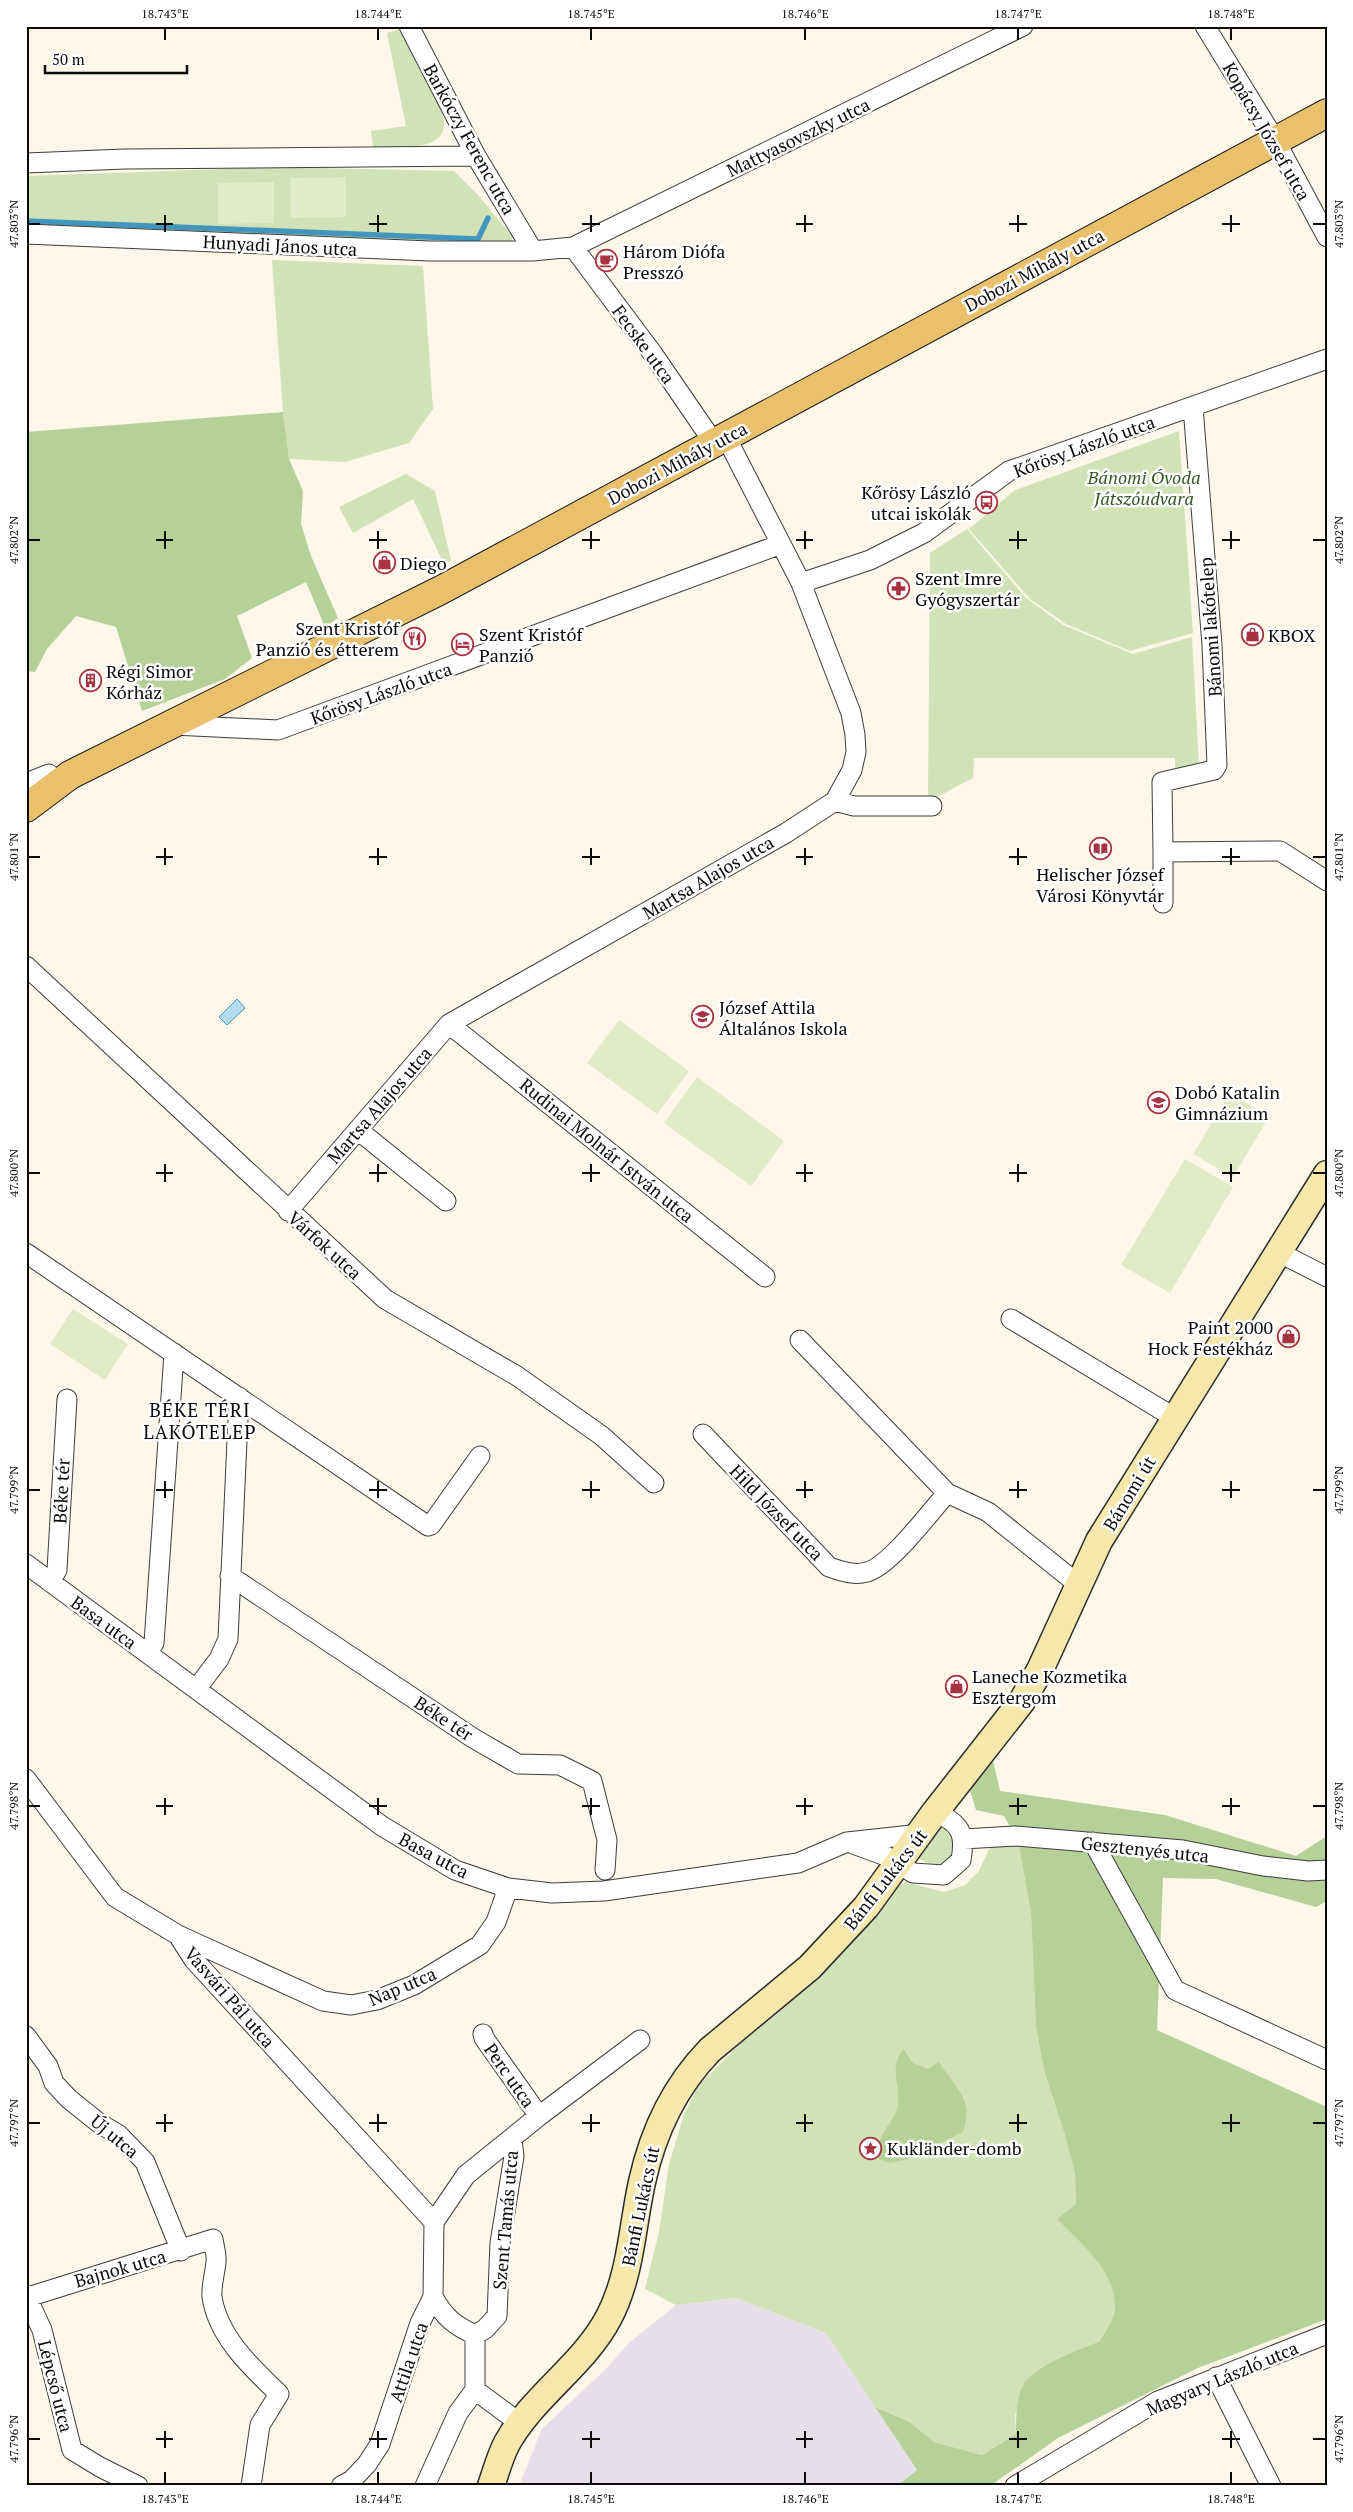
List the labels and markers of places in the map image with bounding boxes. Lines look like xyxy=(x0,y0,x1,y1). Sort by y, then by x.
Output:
place label: Három Diófa Presszó xyxy=(623,239,725,284)
cafe icon: Három Diófa Presszó xyxy=(595,249,619,273)
place label: Kőrösy László utcai iskolák xyxy=(861,480,972,525)
bus stop icon: Kőrösy László utcai iskolák xyxy=(975,490,999,514)
shop icon: Diego xyxy=(372,551,396,575)
place label: Diego xyxy=(400,551,447,575)
place label: Szent Imre Gyógyszertár xyxy=(915,566,1020,611)
pharmacy icon: Szent Imre Gyógyszertár xyxy=(887,576,911,600)
place label: Szent Kristóf Panzió és étterem xyxy=(256,616,401,661)
place label: Szent Kristóf Panzió xyxy=(479,622,584,667)
shop icon: KBOX xyxy=(1240,623,1264,647)
place label: KBOX xyxy=(1268,623,1315,647)
restaurant icon: Szent Kristóf Panzió és étterem xyxy=(403,626,427,650)
hotel icon: Szent Kristóf Panzió xyxy=(451,632,475,656)
place label: Régi Simor Kórház xyxy=(106,659,193,704)
building icon: Régi Simor Kórház xyxy=(78,669,102,693)
library icon: Helischer József Városi Könyvtár xyxy=(1088,837,1112,861)
place label: Helischer József Városi Könyvtár xyxy=(1036,862,1166,907)
place label: József Attila Általános Iskola xyxy=(719,995,847,1040)
school or university icon: József Attila Általános Iskola xyxy=(691,1005,715,1029)
place label: Dobó Katalin Gimnázium xyxy=(1175,1080,1280,1125)
school or university icon: Dobó Katalin Gimnázium xyxy=(1147,1090,1171,1114)
place label: Paint 2000 Hock Festékház xyxy=(1148,1315,1273,1360)
shop icon: Paint 2000 Hock Festékház xyxy=(1277,1325,1301,1349)
place label: Laneche Kozmetika Esztergom xyxy=(972,1664,1127,1709)
shop icon: Laneche Kozmetika Esztergom xyxy=(944,1674,968,1698)
place icon: Kukländer-domb xyxy=(859,2136,883,2160)
place label: Kukländer-domb xyxy=(887,2136,1022,2160)

